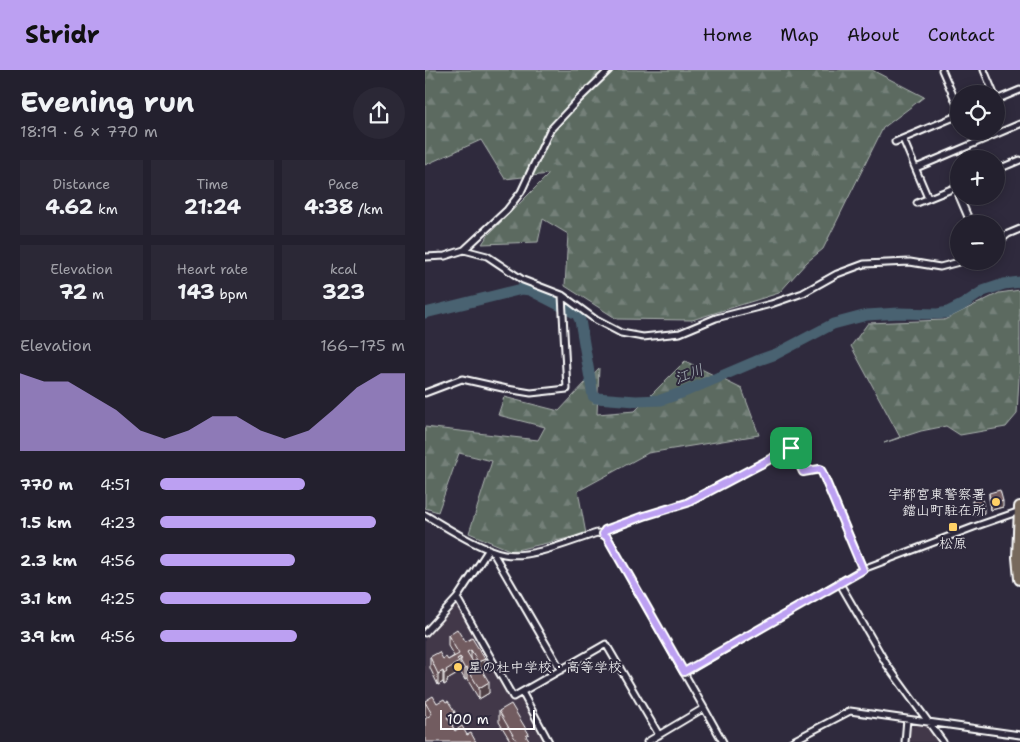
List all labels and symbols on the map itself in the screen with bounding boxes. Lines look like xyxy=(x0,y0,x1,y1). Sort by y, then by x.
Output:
water label: 江川 xyxy=(671,359,707,389)
pin xyxy=(770,427,812,469)
place label: 宇都宮東警察署 鐺山町駐在所 xyxy=(888,485,986,519)
marker: 宇都宮東警察署 鐺山町駐在所 xyxy=(990,496,1002,508)
marker: 松原 xyxy=(947,521,959,533)
place label: 松原 xyxy=(939,534,967,552)
place label: 星の杜中学校・高等学校 xyxy=(468,658,622,676)
marker: 星の杜中学校・高等学校 xyxy=(452,661,464,673)
scale bar xyxy=(440,707,535,730)

